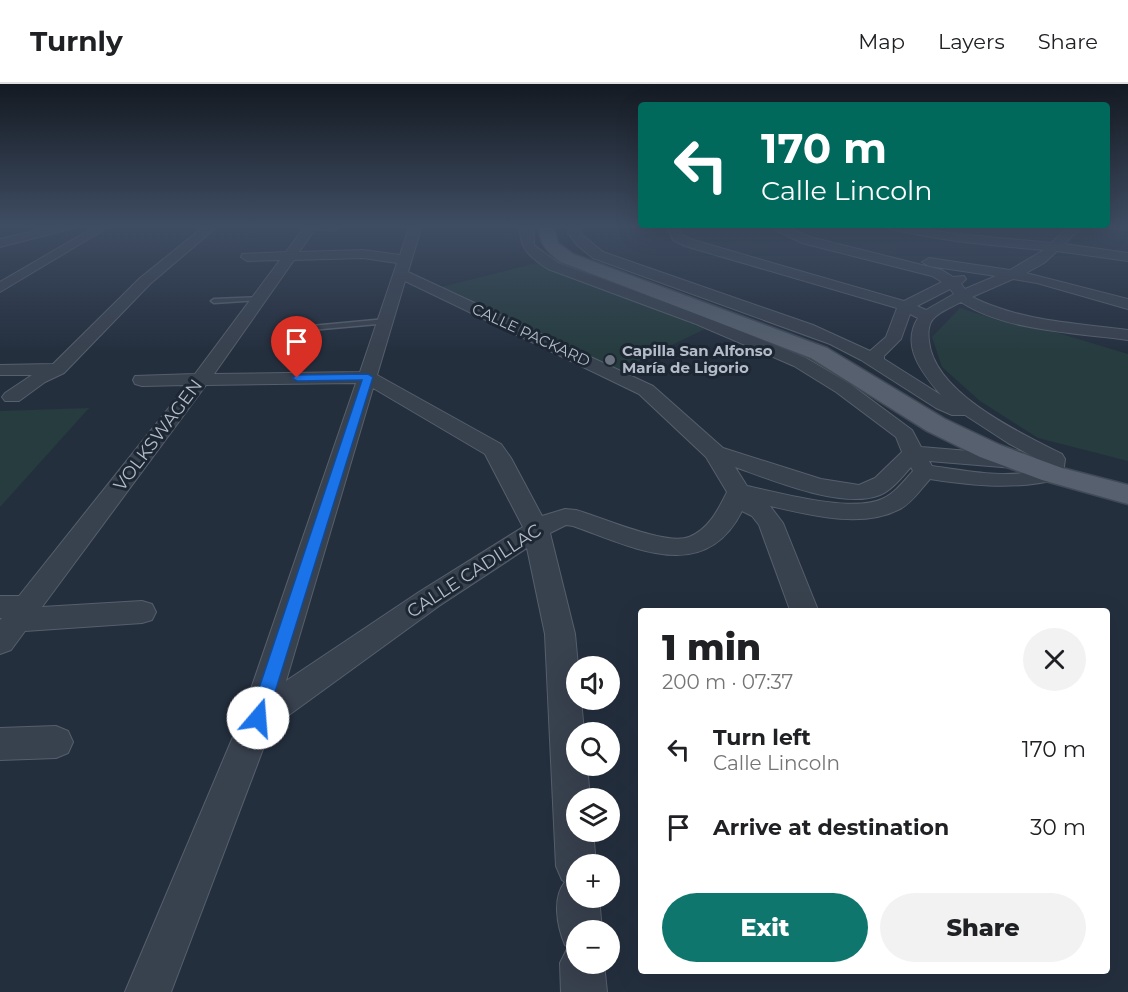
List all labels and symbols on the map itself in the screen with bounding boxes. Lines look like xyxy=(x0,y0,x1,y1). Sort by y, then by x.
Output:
street label: CALLE PACKARD xyxy=(469,299,593,370)
pin xyxy=(271,316,322,378)
place label: Capilla San Alfonso María de Ligorio xyxy=(622,341,773,377)
marker: Capilla San Alfonso María de Ligorio xyxy=(603,353,617,367)
street label: VOLKSWAGEN xyxy=(109,375,207,495)
street label: CALLE CADILLAC xyxy=(403,519,545,623)
position arrow xyxy=(226,686,290,750)

